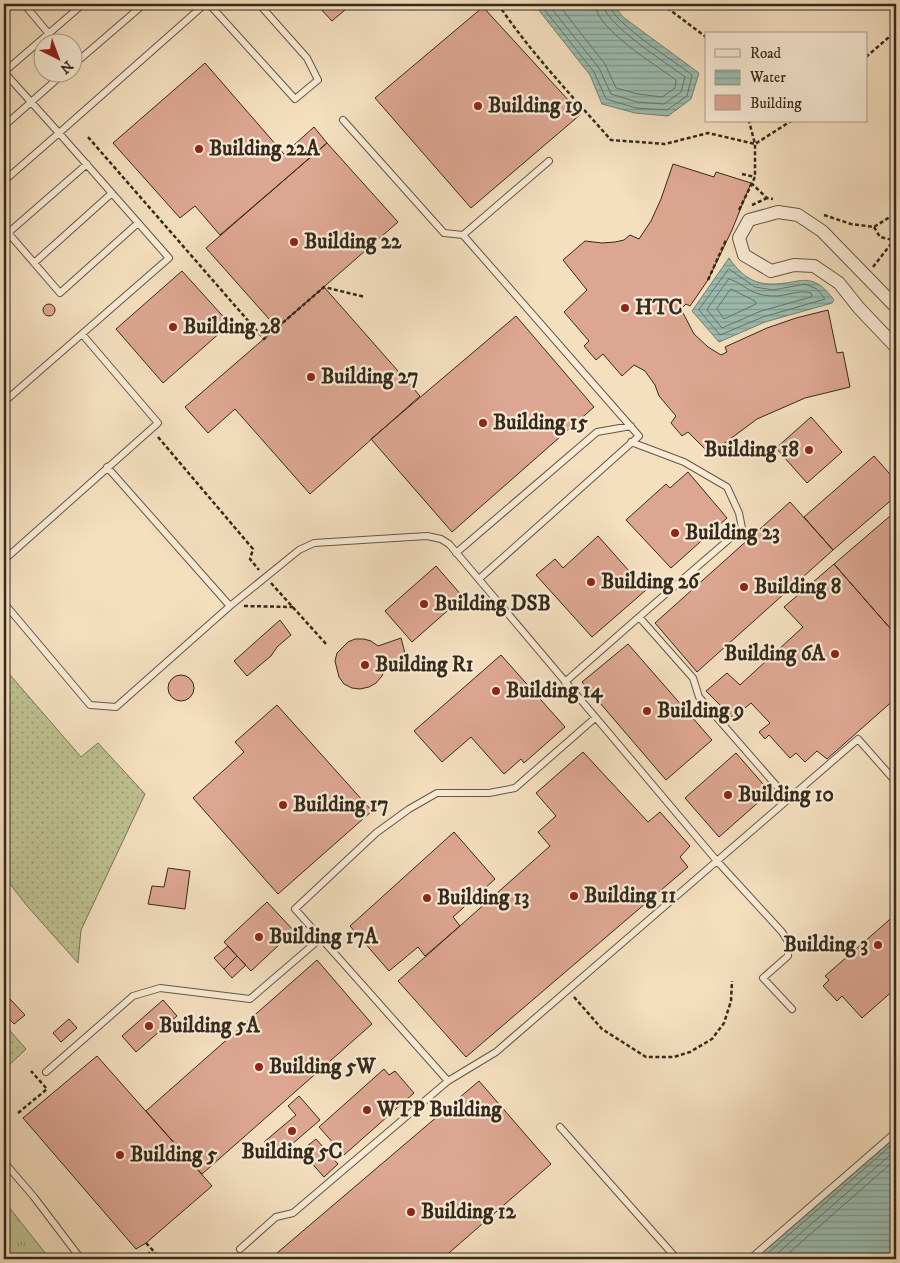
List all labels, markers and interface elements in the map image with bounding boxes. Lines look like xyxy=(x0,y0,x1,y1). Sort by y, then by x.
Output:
north arrow xyxy=(32,32,82,82)
legend xyxy=(705,32,868,122)
text: Road xyxy=(750,44,782,63)
text: N xyxy=(55,56,76,78)
text: Water xyxy=(749,68,786,87)
place label: Building 19 xyxy=(488,93,583,119)
text: Building xyxy=(750,94,802,113)
marker: Building 19 xyxy=(472,100,484,112)
place label: Building 22A xyxy=(209,136,320,162)
marker: Building 22A xyxy=(193,143,205,155)
place label: Building 22 xyxy=(304,229,402,255)
marker: Building 22 xyxy=(288,236,300,248)
place label: HTC xyxy=(635,295,683,321)
marker: HTC xyxy=(619,302,631,314)
place label: Building 28 xyxy=(183,314,281,340)
marker: Building 28 xyxy=(167,321,179,333)
place label: Building 27 xyxy=(321,364,419,390)
marker: Building 27 xyxy=(305,371,317,383)
place label: Building 15 xyxy=(493,410,588,436)
marker: Building 15 xyxy=(477,417,489,429)
place label: Building 18 xyxy=(704,437,799,463)
marker: Building 18 xyxy=(803,444,815,456)
place label: Building 23 xyxy=(685,520,780,546)
marker: Building 23 xyxy=(669,527,681,539)
place label: Building 26 xyxy=(601,569,700,595)
place label: Building 8 xyxy=(754,574,842,600)
marker: Building 26 xyxy=(585,576,597,588)
marker: Building 8 xyxy=(738,581,750,593)
place label: Building DSB xyxy=(434,591,551,617)
marker: Building DSB xyxy=(418,598,430,610)
place label: Building 6A xyxy=(724,641,826,667)
marker: Building 6A xyxy=(829,648,841,660)
place label: Building R1 xyxy=(375,652,474,678)
marker: Building R1 xyxy=(359,659,371,671)
place label: Building 14 xyxy=(506,678,603,704)
marker: Building 14 xyxy=(490,685,502,697)
place label: Building 9 xyxy=(657,698,744,724)
marker: Building 9 xyxy=(641,705,653,717)
place label: Building 10 xyxy=(738,782,834,808)
marker: Building 10 xyxy=(722,789,734,801)
place label: Building 17 xyxy=(293,792,389,818)
marker: Building 17 xyxy=(277,799,289,811)
place label: Building 11 xyxy=(584,883,676,909)
place label: Building 13 xyxy=(437,885,529,911)
marker: Building 11 xyxy=(568,890,580,902)
marker: Building 13 xyxy=(421,892,433,904)
place label: Building 17A xyxy=(269,924,379,950)
marker: Building 17A xyxy=(253,931,265,943)
place label: Building 3 xyxy=(783,932,868,958)
marker: Building 3 xyxy=(872,939,884,951)
place label: Building 5A xyxy=(159,1013,260,1039)
marker: Building 5A xyxy=(143,1020,155,1032)
place label: Building 5W xyxy=(269,1054,376,1080)
marker: Building 5W xyxy=(253,1061,265,1073)
place label: WTP Building xyxy=(376,1097,502,1123)
marker: WTP Building xyxy=(361,1104,373,1116)
marker: Building 5C xyxy=(286,1125,298,1137)
place label: Building 5C xyxy=(241,1139,343,1165)
place label: Building 5 xyxy=(130,1142,218,1168)
marker: Building 5 xyxy=(114,1149,126,1161)
place label: Building 12 xyxy=(421,1199,516,1225)
marker: Building 12 xyxy=(405,1206,417,1218)

